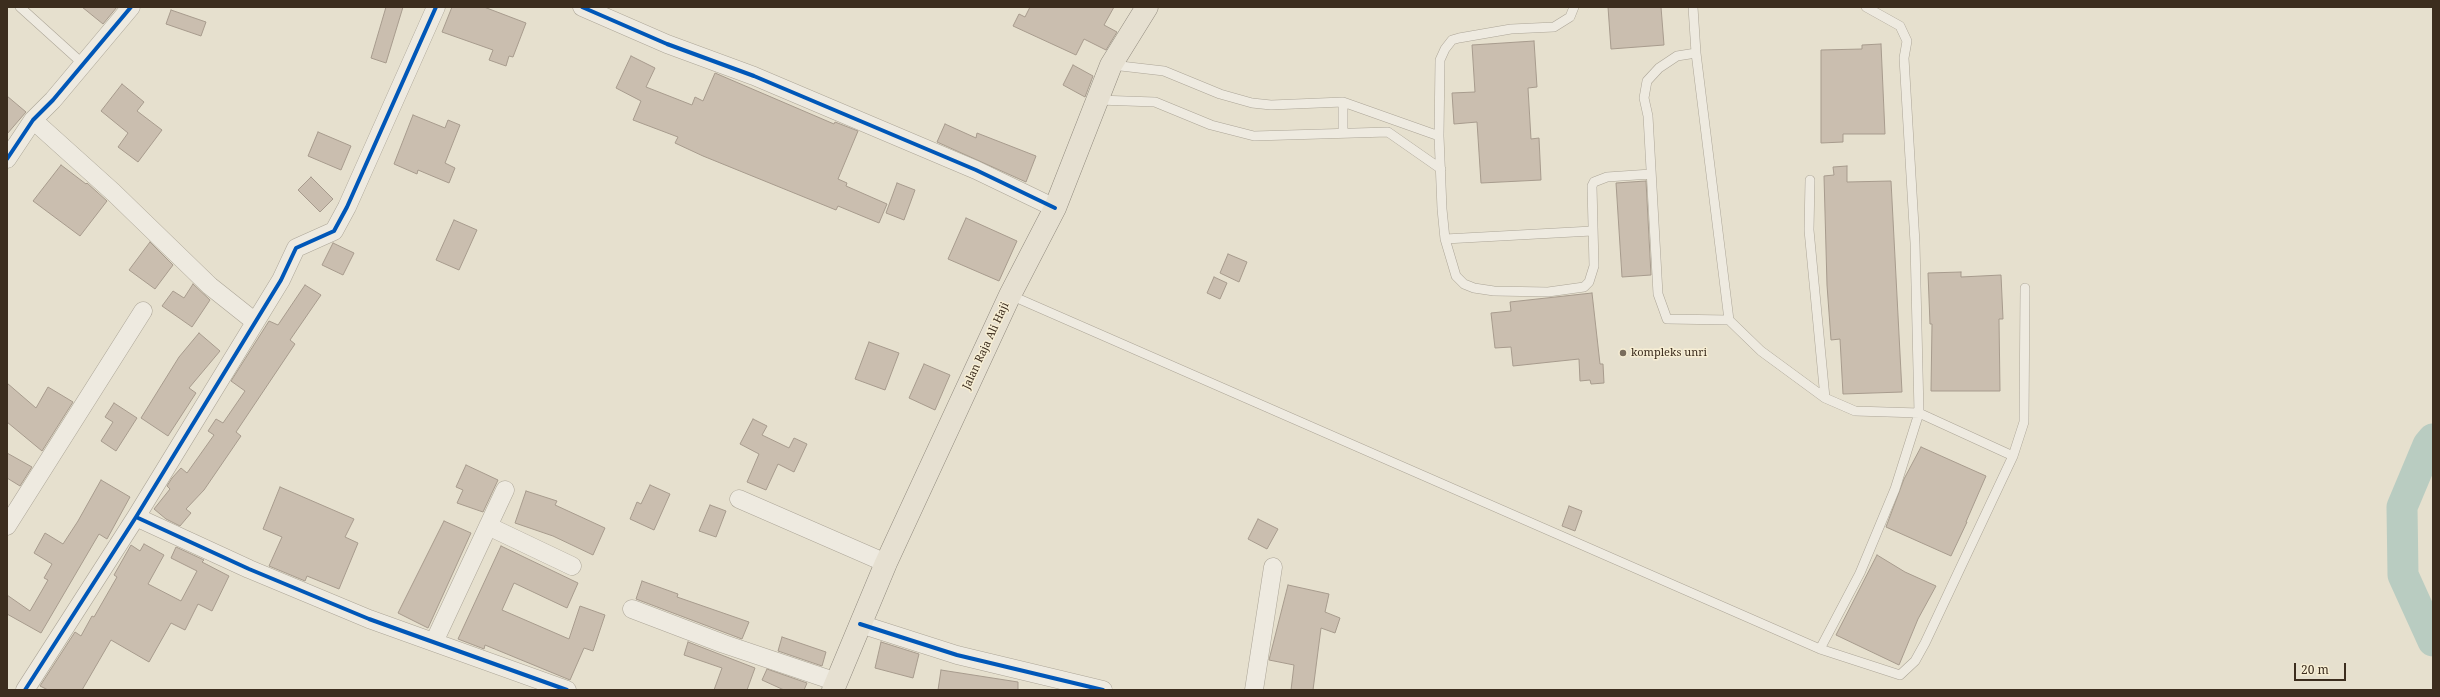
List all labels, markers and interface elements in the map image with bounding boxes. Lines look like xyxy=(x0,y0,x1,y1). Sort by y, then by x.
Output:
street label: Jalan Raja Ali Haji xyxy=(960,300,1012,392)
place label: kompleks unri xyxy=(1631,346,1707,360)
marker: kompleks unri xyxy=(1618,348,1628,358)
scale bar xyxy=(2296,655,2348,681)
text: 20 m xyxy=(2301,661,2329,678)

